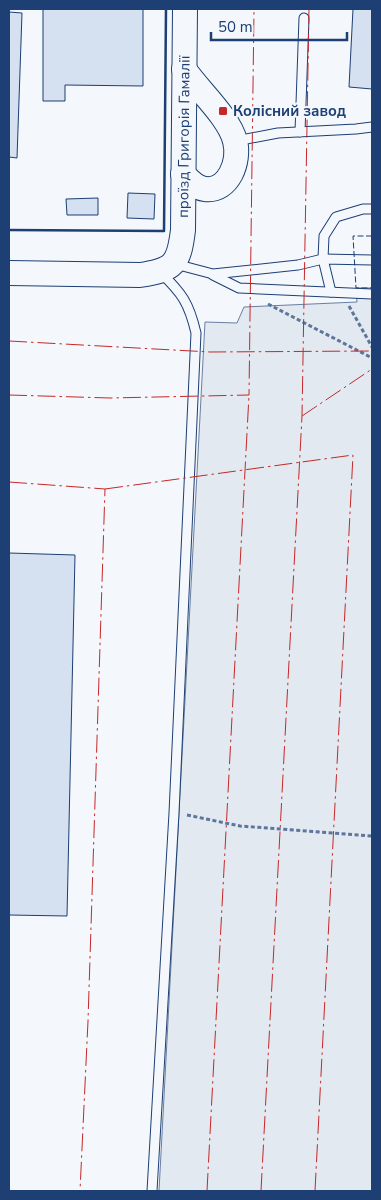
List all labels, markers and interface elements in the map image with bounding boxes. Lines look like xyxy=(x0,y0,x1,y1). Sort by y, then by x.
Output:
scale bar xyxy=(211,10,347,42)
text: 50 m xyxy=(218,17,253,37)
street label: проїзд Григорія Гамалії xyxy=(173,55,195,218)
place label: Колісний завод xyxy=(233,101,346,121)
marker: Колісний завод xyxy=(217,105,229,117)

